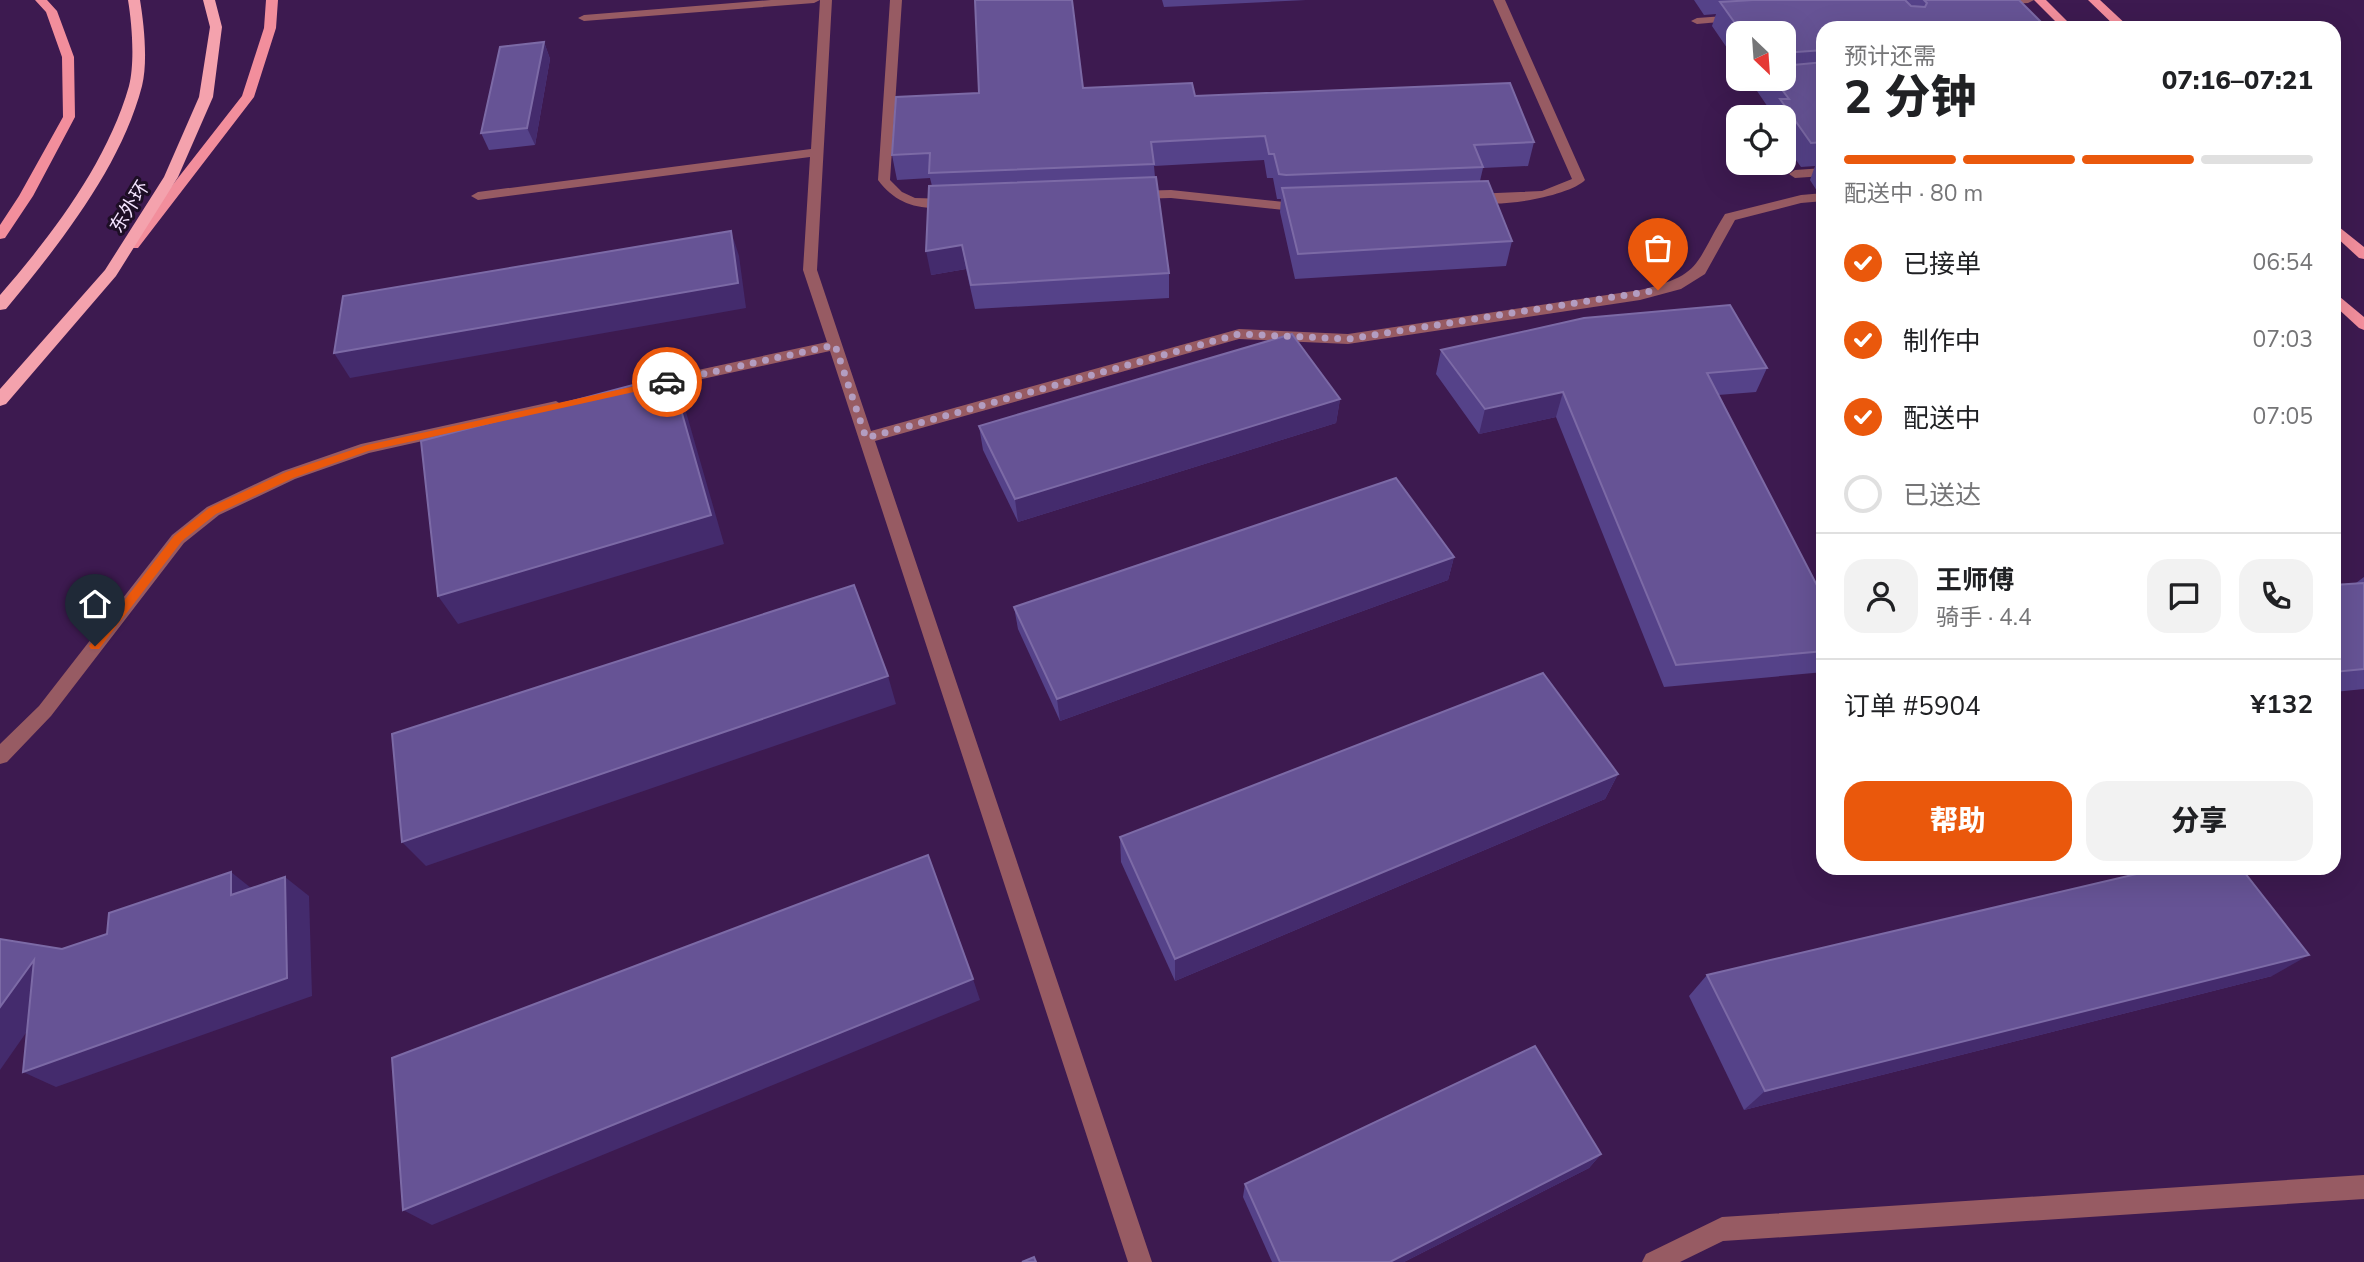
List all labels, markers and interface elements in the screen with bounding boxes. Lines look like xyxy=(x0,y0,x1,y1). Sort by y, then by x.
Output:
north arrow xyxy=(1726,21,1796,91)
map controls xyxy=(1726,21,1796,175)
text: 预计还需 xyxy=(1844,41,1936,72)
text: 07:16–07:21 xyxy=(2162,63,2313,98)
text: 2 分钟 xyxy=(1844,66,1976,129)
button: locate xyxy=(1726,105,1796,175)
street label: 东外环 xyxy=(104,176,156,238)
text: 配送中 · 80 m xyxy=(1844,178,1983,209)
pin xyxy=(1628,218,1688,290)
icon: bag xyxy=(1639,229,1677,267)
icon: check xyxy=(1844,244,1882,282)
text: 已接单 xyxy=(1903,247,1981,282)
text: 06:54 xyxy=(2253,247,2313,278)
icon: check xyxy=(1844,321,1882,359)
text: 制作中 xyxy=(1903,324,1981,359)
text: 07:03 xyxy=(2253,324,2313,355)
courier xyxy=(632,347,702,417)
icon: car xyxy=(648,363,686,401)
icon: check xyxy=(1844,398,1882,436)
text: 配送中 xyxy=(1903,401,1981,436)
text: 07:05 xyxy=(2253,401,2313,432)
text: 已送达 xyxy=(1903,478,1981,513)
button: person xyxy=(1844,559,1918,633)
button: chat xyxy=(2147,559,2221,633)
button: phone xyxy=(2239,559,2313,633)
text: 王师傅 xyxy=(1936,563,2014,598)
pin xyxy=(65,574,125,646)
icon: home xyxy=(76,585,114,623)
text: 骑手 · 4.4 xyxy=(1936,602,2032,633)
text: ¥132 xyxy=(2251,687,2313,722)
text: 订单 #5904 xyxy=(1844,689,1981,724)
button: 帮助 xyxy=(1844,781,2072,861)
button: 分享 xyxy=(2086,781,2313,861)

